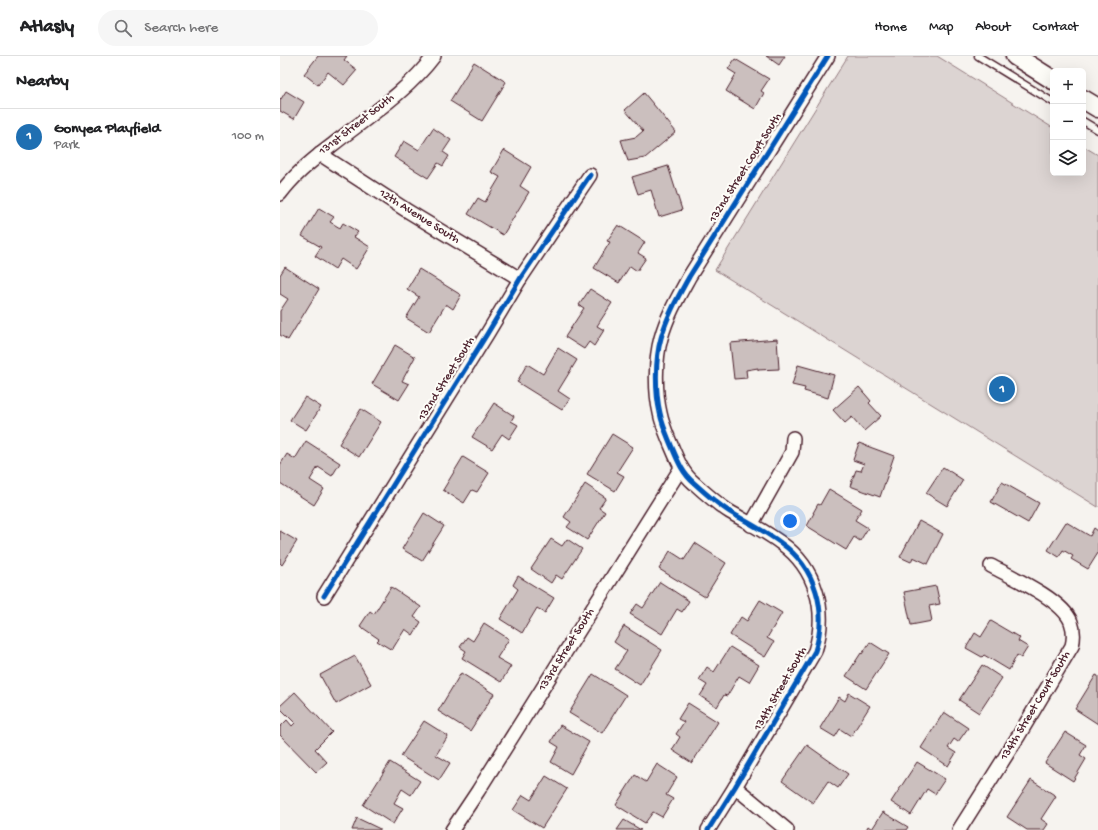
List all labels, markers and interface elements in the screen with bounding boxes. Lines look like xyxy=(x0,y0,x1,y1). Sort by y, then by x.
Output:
search box xyxy=(98,10,378,46)
text: Atlasly xyxy=(20,16,74,39)
icon: search xyxy=(112,17,134,39)
text: Search here xyxy=(144,19,218,37)
text: Home xyxy=(875,19,907,36)
text: Map xyxy=(929,19,953,36)
text: About xyxy=(975,19,1011,36)
text: Contact xyxy=(1033,19,1078,36)
map controls xyxy=(1050,68,1086,176)
button: + xyxy=(1050,68,1086,104)
text: Nearby xyxy=(16,72,69,92)
street label: 131st Street South xyxy=(316,91,398,159)
button: − xyxy=(1050,104,1086,140)
street label: 132nd Street Court South xyxy=(706,110,786,226)
text: Gonyea Playfield xyxy=(54,120,160,138)
text: 1 xyxy=(26,129,32,144)
text: 100 m xyxy=(232,129,264,144)
text: Park xyxy=(54,138,79,153)
button: layers xyxy=(1050,140,1086,176)
street label: 12th Avenue South xyxy=(375,186,462,248)
street label: 132nd Street South xyxy=(415,334,479,424)
pin: 1 xyxy=(989,374,1015,404)
your location xyxy=(780,511,800,531)
street label: 133rd Street South xyxy=(535,606,598,695)
street label: 134th Street South xyxy=(751,644,811,734)
street label: 134th Street Court South xyxy=(997,648,1074,764)

